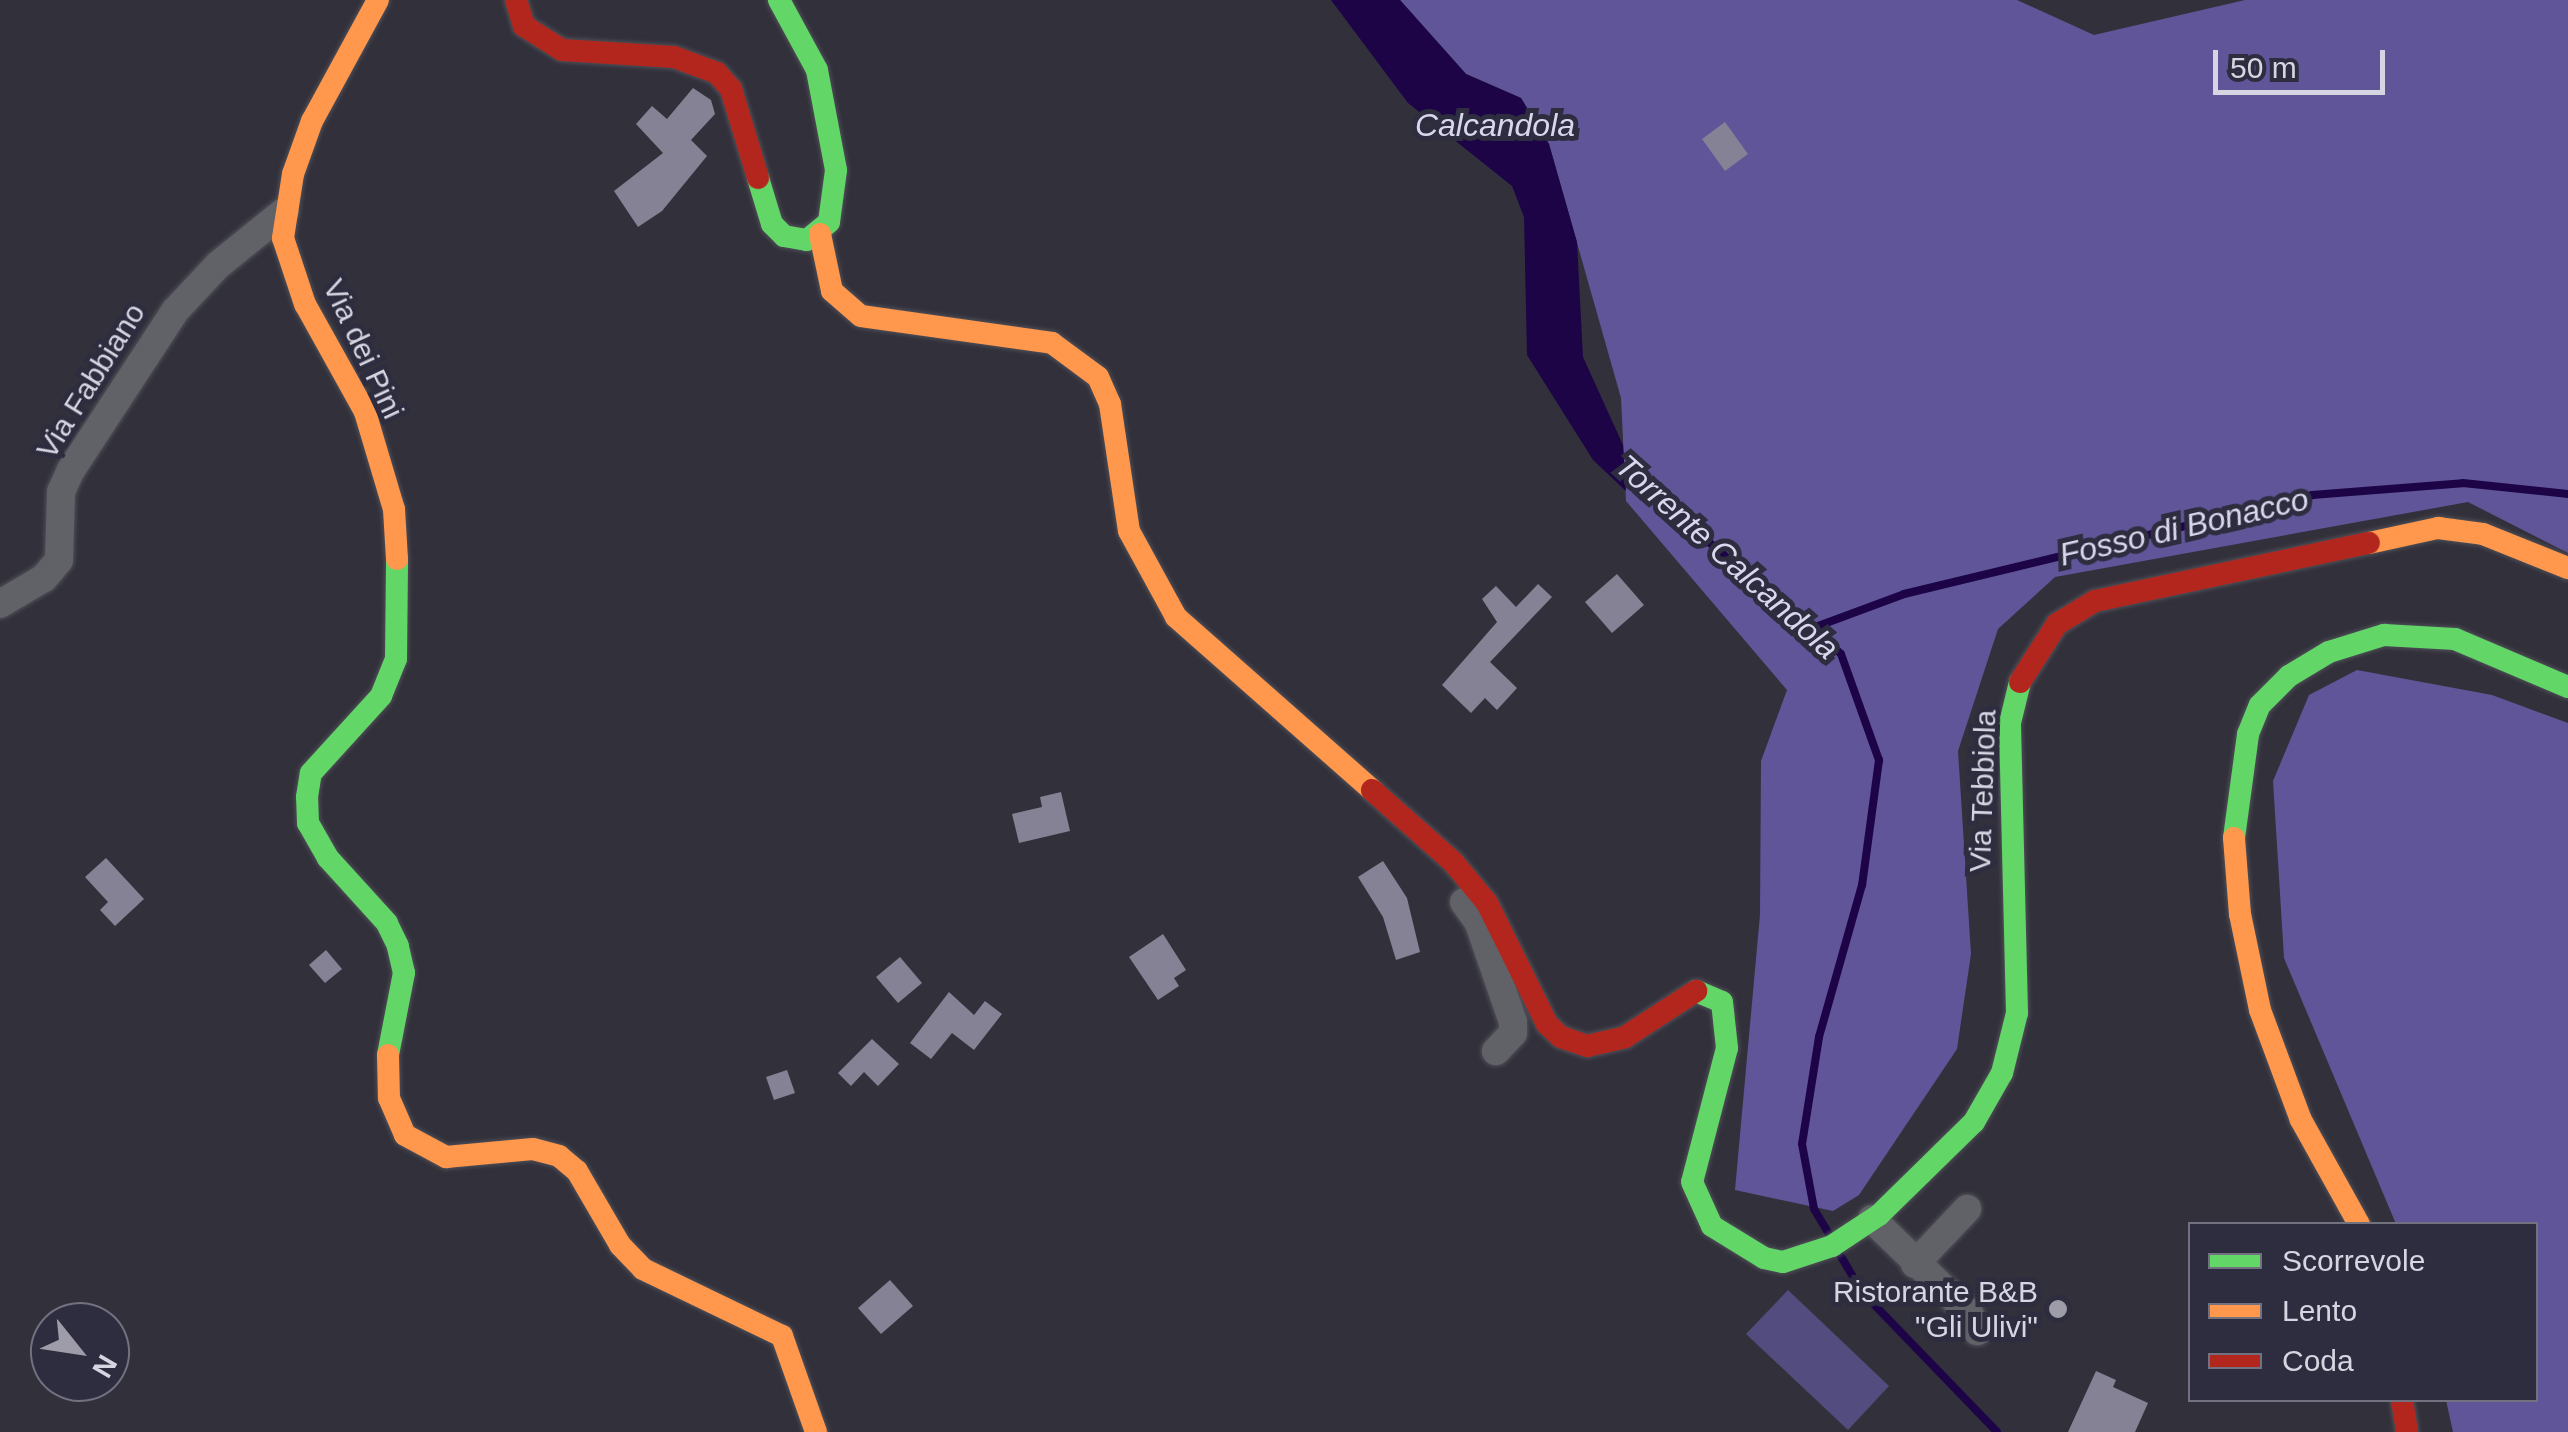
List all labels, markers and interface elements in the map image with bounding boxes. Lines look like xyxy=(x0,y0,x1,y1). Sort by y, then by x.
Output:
scale bar xyxy=(2218,30,2390,92)
text: 50 m xyxy=(2230,51,2297,84)
water label: Calcandola xyxy=(1415,106,1575,144)
street label: Via dei Pini xyxy=(315,274,411,424)
street label: Via Fabbiano xyxy=(29,297,153,465)
water label: Torrente Calcandola xyxy=(1608,447,1846,667)
water label: Fosso di Bonacco xyxy=(2056,480,2312,574)
street label: Via Tebbiola xyxy=(1962,709,2004,873)
legend xyxy=(2188,1222,2538,1402)
text: Scorrevole xyxy=(2282,1244,2425,1277)
place label: Ristorante B&B "Gli Ulivi" xyxy=(1833,1274,2038,1344)
text: Lento xyxy=(2282,1294,2357,1327)
marker: Ristorante B&B "Gli Ulivi" xyxy=(2047,1298,2069,1320)
north arrow xyxy=(30,1302,130,1402)
text: Coda xyxy=(2282,1344,2354,1377)
text: N xyxy=(86,1350,123,1383)

